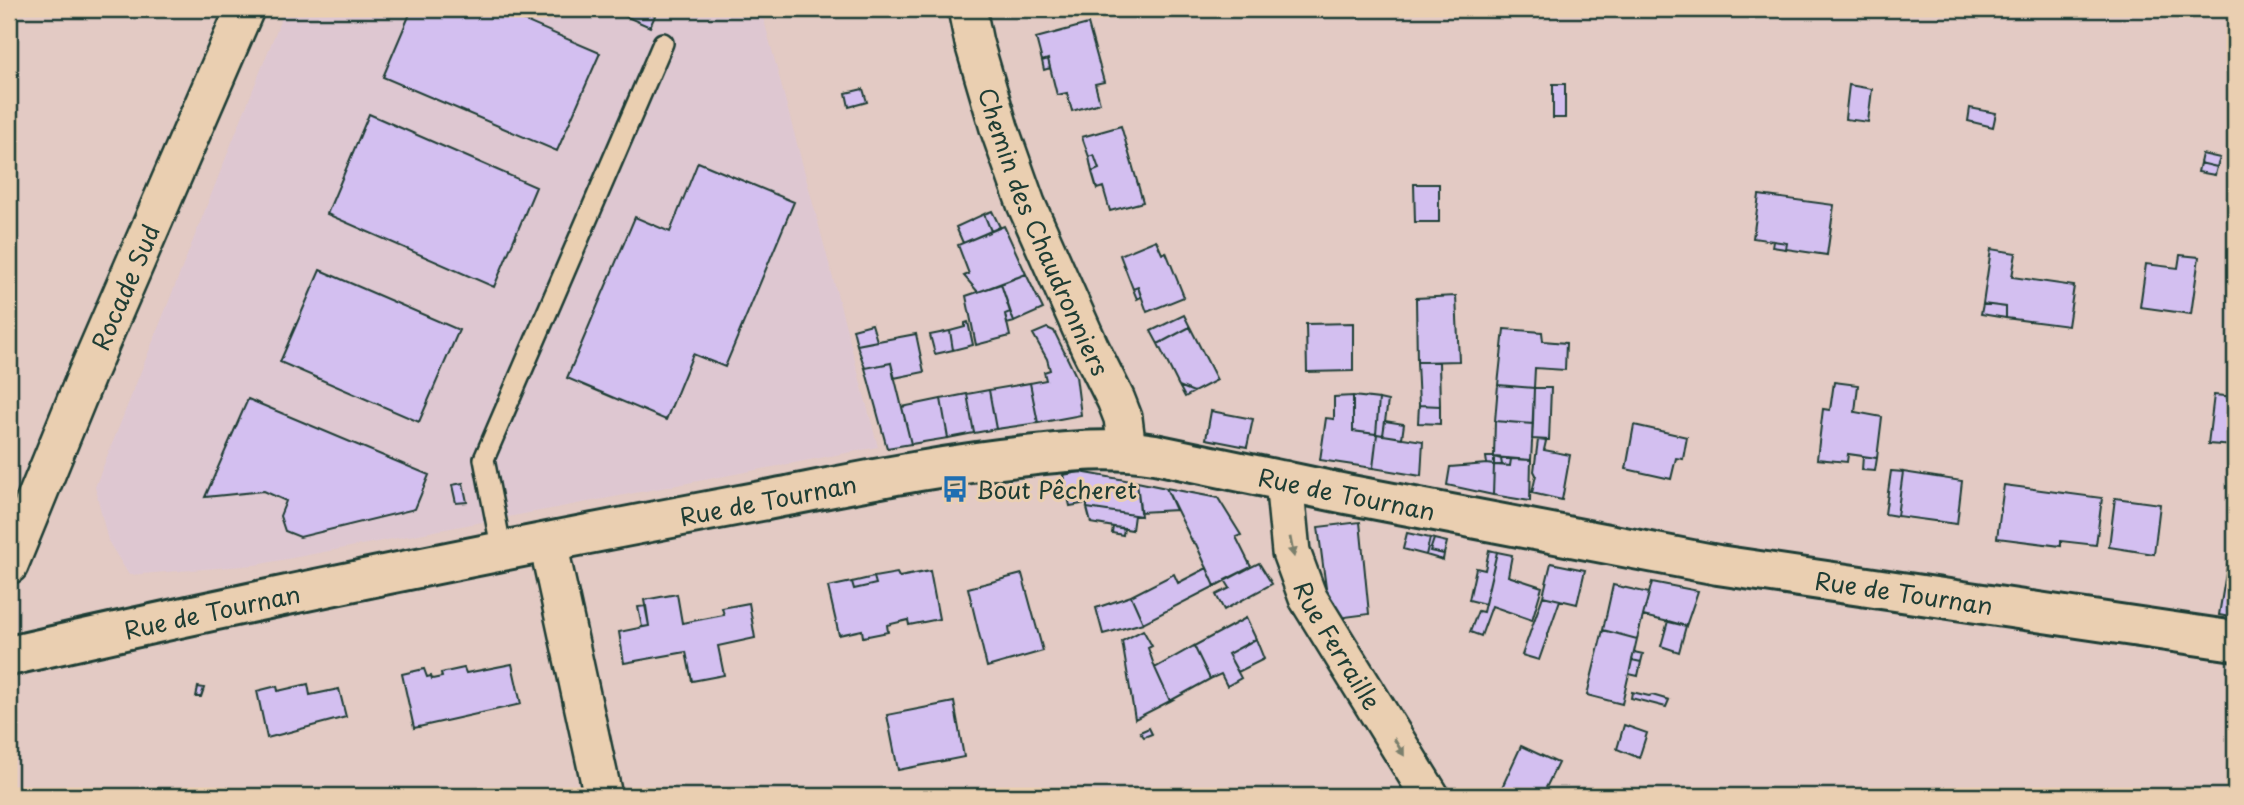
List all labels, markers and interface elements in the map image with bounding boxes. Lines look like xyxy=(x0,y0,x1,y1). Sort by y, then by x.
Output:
street label: Chemin des Chaudronniers xyxy=(970,83,1119,382)
street label: Rocade Sud xyxy=(82,219,168,356)
street label: Rue de Tournan xyxy=(1255,458,1438,529)
street label: Rue de Tournan xyxy=(677,465,860,534)
place label: Bout Pêcheret xyxy=(976,471,1137,507)
bus stop icon: Bout Pêcheret xyxy=(940,474,970,504)
one-way arrow xyxy=(1286,537,1297,559)
street label: Rue de Tournan xyxy=(1813,561,1995,623)
street label: Rue de Tournan xyxy=(120,575,304,648)
street label: Rue Ferraille xyxy=(1285,576,1390,716)
one-way arrow xyxy=(1392,737,1405,756)

